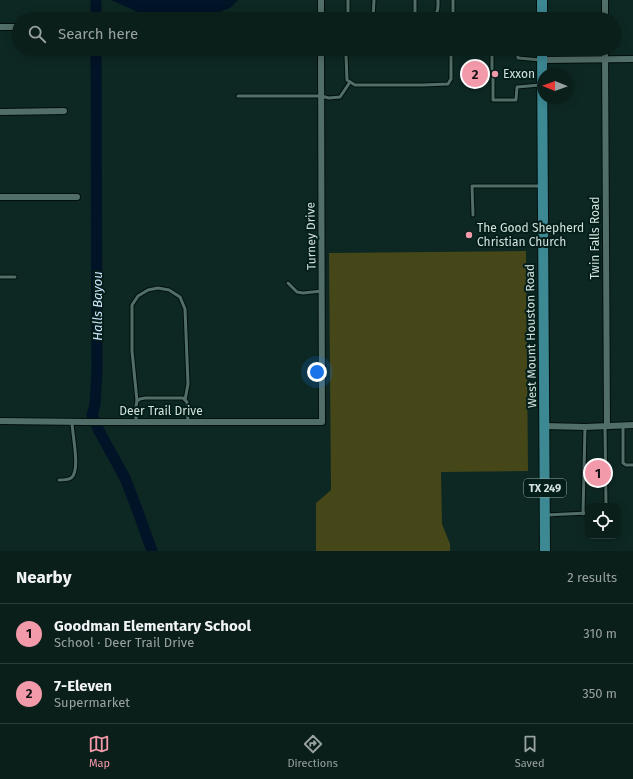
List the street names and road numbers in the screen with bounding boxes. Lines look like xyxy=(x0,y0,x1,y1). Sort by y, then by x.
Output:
street label: Twin Falls Road xyxy=(588,196,602,280)
street label: Turney Drive xyxy=(303,202,319,270)
street label: West Mount Houston Road xyxy=(523,264,539,408)
street label: Deer Trail Drive xyxy=(119,404,203,418)
road number: TX 249 xyxy=(524,479,566,497)

